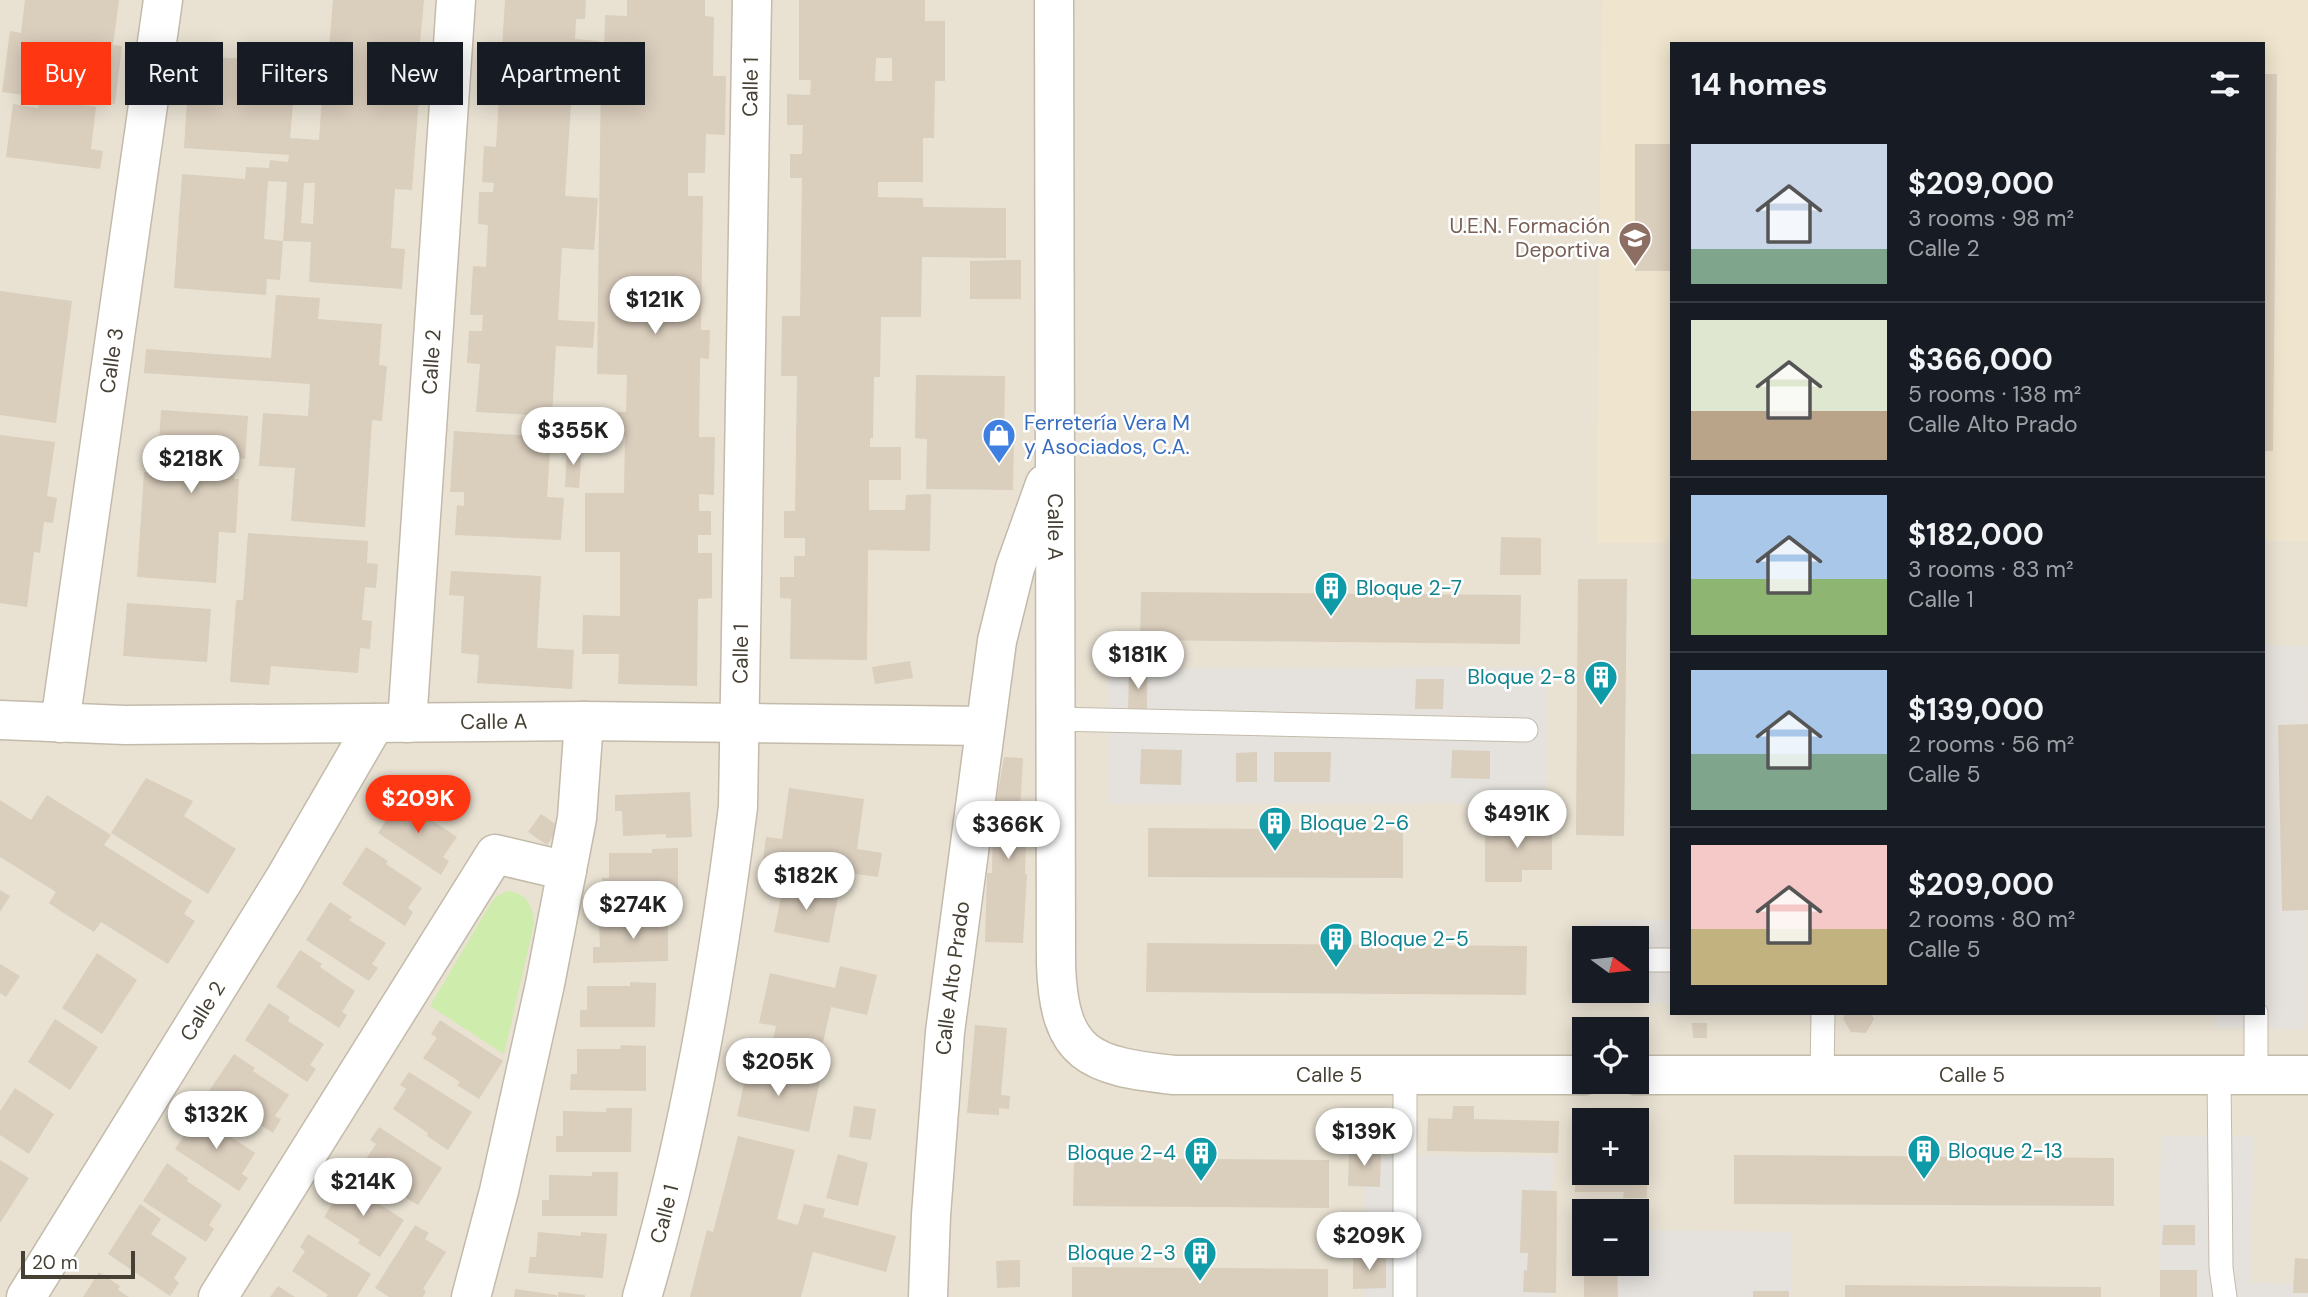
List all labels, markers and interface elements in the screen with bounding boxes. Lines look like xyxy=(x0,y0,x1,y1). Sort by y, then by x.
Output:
chip: Buy xyxy=(21,42,111,105)
chip: Rent xyxy=(125,42,223,105)
chip: Filters xyxy=(237,42,353,105)
chip: New xyxy=(367,42,463,105)
chip: Apartment xyxy=(477,42,645,105)
street label: Calle 1 xyxy=(736,57,765,117)
text: 14 homes xyxy=(1691,65,1828,104)
icon: filters xyxy=(2206,65,2244,103)
text: $209,000 xyxy=(1908,164,2054,203)
icon: home xyxy=(1747,172,1831,256)
text: 3 rooms · 98 m² xyxy=(1908,203,2074,233)
place label: U.E.N. Formación Deportiva xyxy=(1450,212,1610,264)
school or university icon: U.E.N. Formación Deportiva xyxy=(1616,219,1654,268)
text: Calle 2 xyxy=(1908,233,1980,263)
pin: $121K xyxy=(606,276,704,336)
text: $121K xyxy=(626,284,684,314)
street label: Calle 3 xyxy=(93,326,130,395)
street label: Calle 2 xyxy=(415,328,448,395)
text: $366,000 xyxy=(1908,340,2053,379)
icon: home xyxy=(1747,348,1831,432)
text: 5 rooms · 138 m² xyxy=(1908,379,2081,409)
pin: $355K xyxy=(524,407,622,467)
place label: Ferretería Vera M y Asociados, C.A. xyxy=(1024,409,1190,461)
text: Calle Alto Prado xyxy=(1908,409,2078,439)
text: $355K xyxy=(537,415,609,445)
shop icon: Ferretería Vera M y Asociados, C.A. xyxy=(980,416,1018,465)
pin: $218K xyxy=(142,435,240,495)
text: $218K xyxy=(158,443,224,473)
street label: Calle A xyxy=(1041,493,1069,561)
text: $182,000 xyxy=(1908,515,2044,554)
icon: home xyxy=(1747,523,1831,607)
text: 3 rooms · 83 m² xyxy=(1908,554,2074,584)
building icon: Bloque 2-7 xyxy=(1312,569,1350,618)
place label: Bloque 2-7 xyxy=(1356,574,1462,602)
text: Calle 1 xyxy=(1908,584,1974,614)
street label: Calle 1 xyxy=(726,624,755,684)
pin: $181K xyxy=(1089,632,1187,691)
text: $181K xyxy=(1108,639,1168,669)
building icon: Bloque 2-8 xyxy=(1582,658,1620,707)
place label: Bloque 2-8 xyxy=(1467,663,1576,691)
text: $139,000 xyxy=(1908,690,2044,729)
icon: home xyxy=(1747,698,1831,782)
street label: Calle A xyxy=(460,707,528,736)
text: 2 rooms · 56 m² xyxy=(1908,729,2074,759)
text: Calle 5 xyxy=(1908,759,1980,789)
pin: $209K xyxy=(369,776,467,835)
text: $209K xyxy=(382,783,454,813)
pin: $491K xyxy=(1468,790,1566,850)
text: $491K xyxy=(1484,798,1550,828)
pin: $366K xyxy=(959,802,1057,861)
building icon: Bloque 2-6 xyxy=(1256,804,1294,853)
text: $366K xyxy=(972,809,1044,839)
place label: Bloque 2-6 xyxy=(1300,809,1409,837)
pin: $182K xyxy=(757,852,855,912)
text: $182K xyxy=(774,860,838,890)
text: $209,000 xyxy=(1908,865,2054,904)
icon: home xyxy=(1747,873,1831,957)
pin: $274K xyxy=(584,881,682,941)
text: $274K xyxy=(599,889,667,919)
street label: Calle Alto Prado xyxy=(929,899,976,1056)
text: 2 rooms · 80 m² xyxy=(1908,904,2075,934)
building icon: Bloque 2-5 xyxy=(1317,920,1355,969)
place label: Bloque 2-5 xyxy=(1360,925,1469,953)
north arrow xyxy=(1572,926,1648,1003)
map controls xyxy=(1572,926,1649,1276)
text: Calle 5 xyxy=(1908,934,1980,964)
street label: Calle 2 xyxy=(174,976,232,1046)
button: locate xyxy=(1572,1017,1649,1094)
pin: $205K xyxy=(729,1038,827,1098)
text: $205K xyxy=(742,1046,814,1076)
street label: Calle 5 xyxy=(1296,1061,1362,1089)
street label: Calle 5 xyxy=(1939,1061,2005,1089)
pin: $132K xyxy=(167,1092,265,1151)
text: $132K xyxy=(184,1099,248,1129)
pin: $139K xyxy=(1315,1108,1413,1168)
button: + xyxy=(1572,1108,1649,1185)
text: $139K xyxy=(1331,1116,1397,1146)
building icon: Bloque 2-13 xyxy=(1905,1132,1943,1181)
building icon: Bloque 2-4 xyxy=(1182,1134,1220,1183)
place label: Bloque 2-13 xyxy=(1948,1137,2063,1165)
place label: Bloque 2-4 xyxy=(1067,1139,1176,1167)
pin: $214K xyxy=(314,1158,412,1218)
text: $214K xyxy=(330,1166,396,1196)
street label: Calle 1 xyxy=(644,1182,685,1247)
button: − xyxy=(1572,1199,1649,1276)
pin: $209K xyxy=(1320,1212,1418,1272)
text: $209K xyxy=(1333,1220,1405,1250)
building icon: Bloque 2-3 xyxy=(1181,1234,1219,1283)
place label: Bloque 2-3 xyxy=(1068,1239,1176,1267)
scale bar xyxy=(21,1248,135,1280)
text: 20 m xyxy=(32,1250,78,1275)

